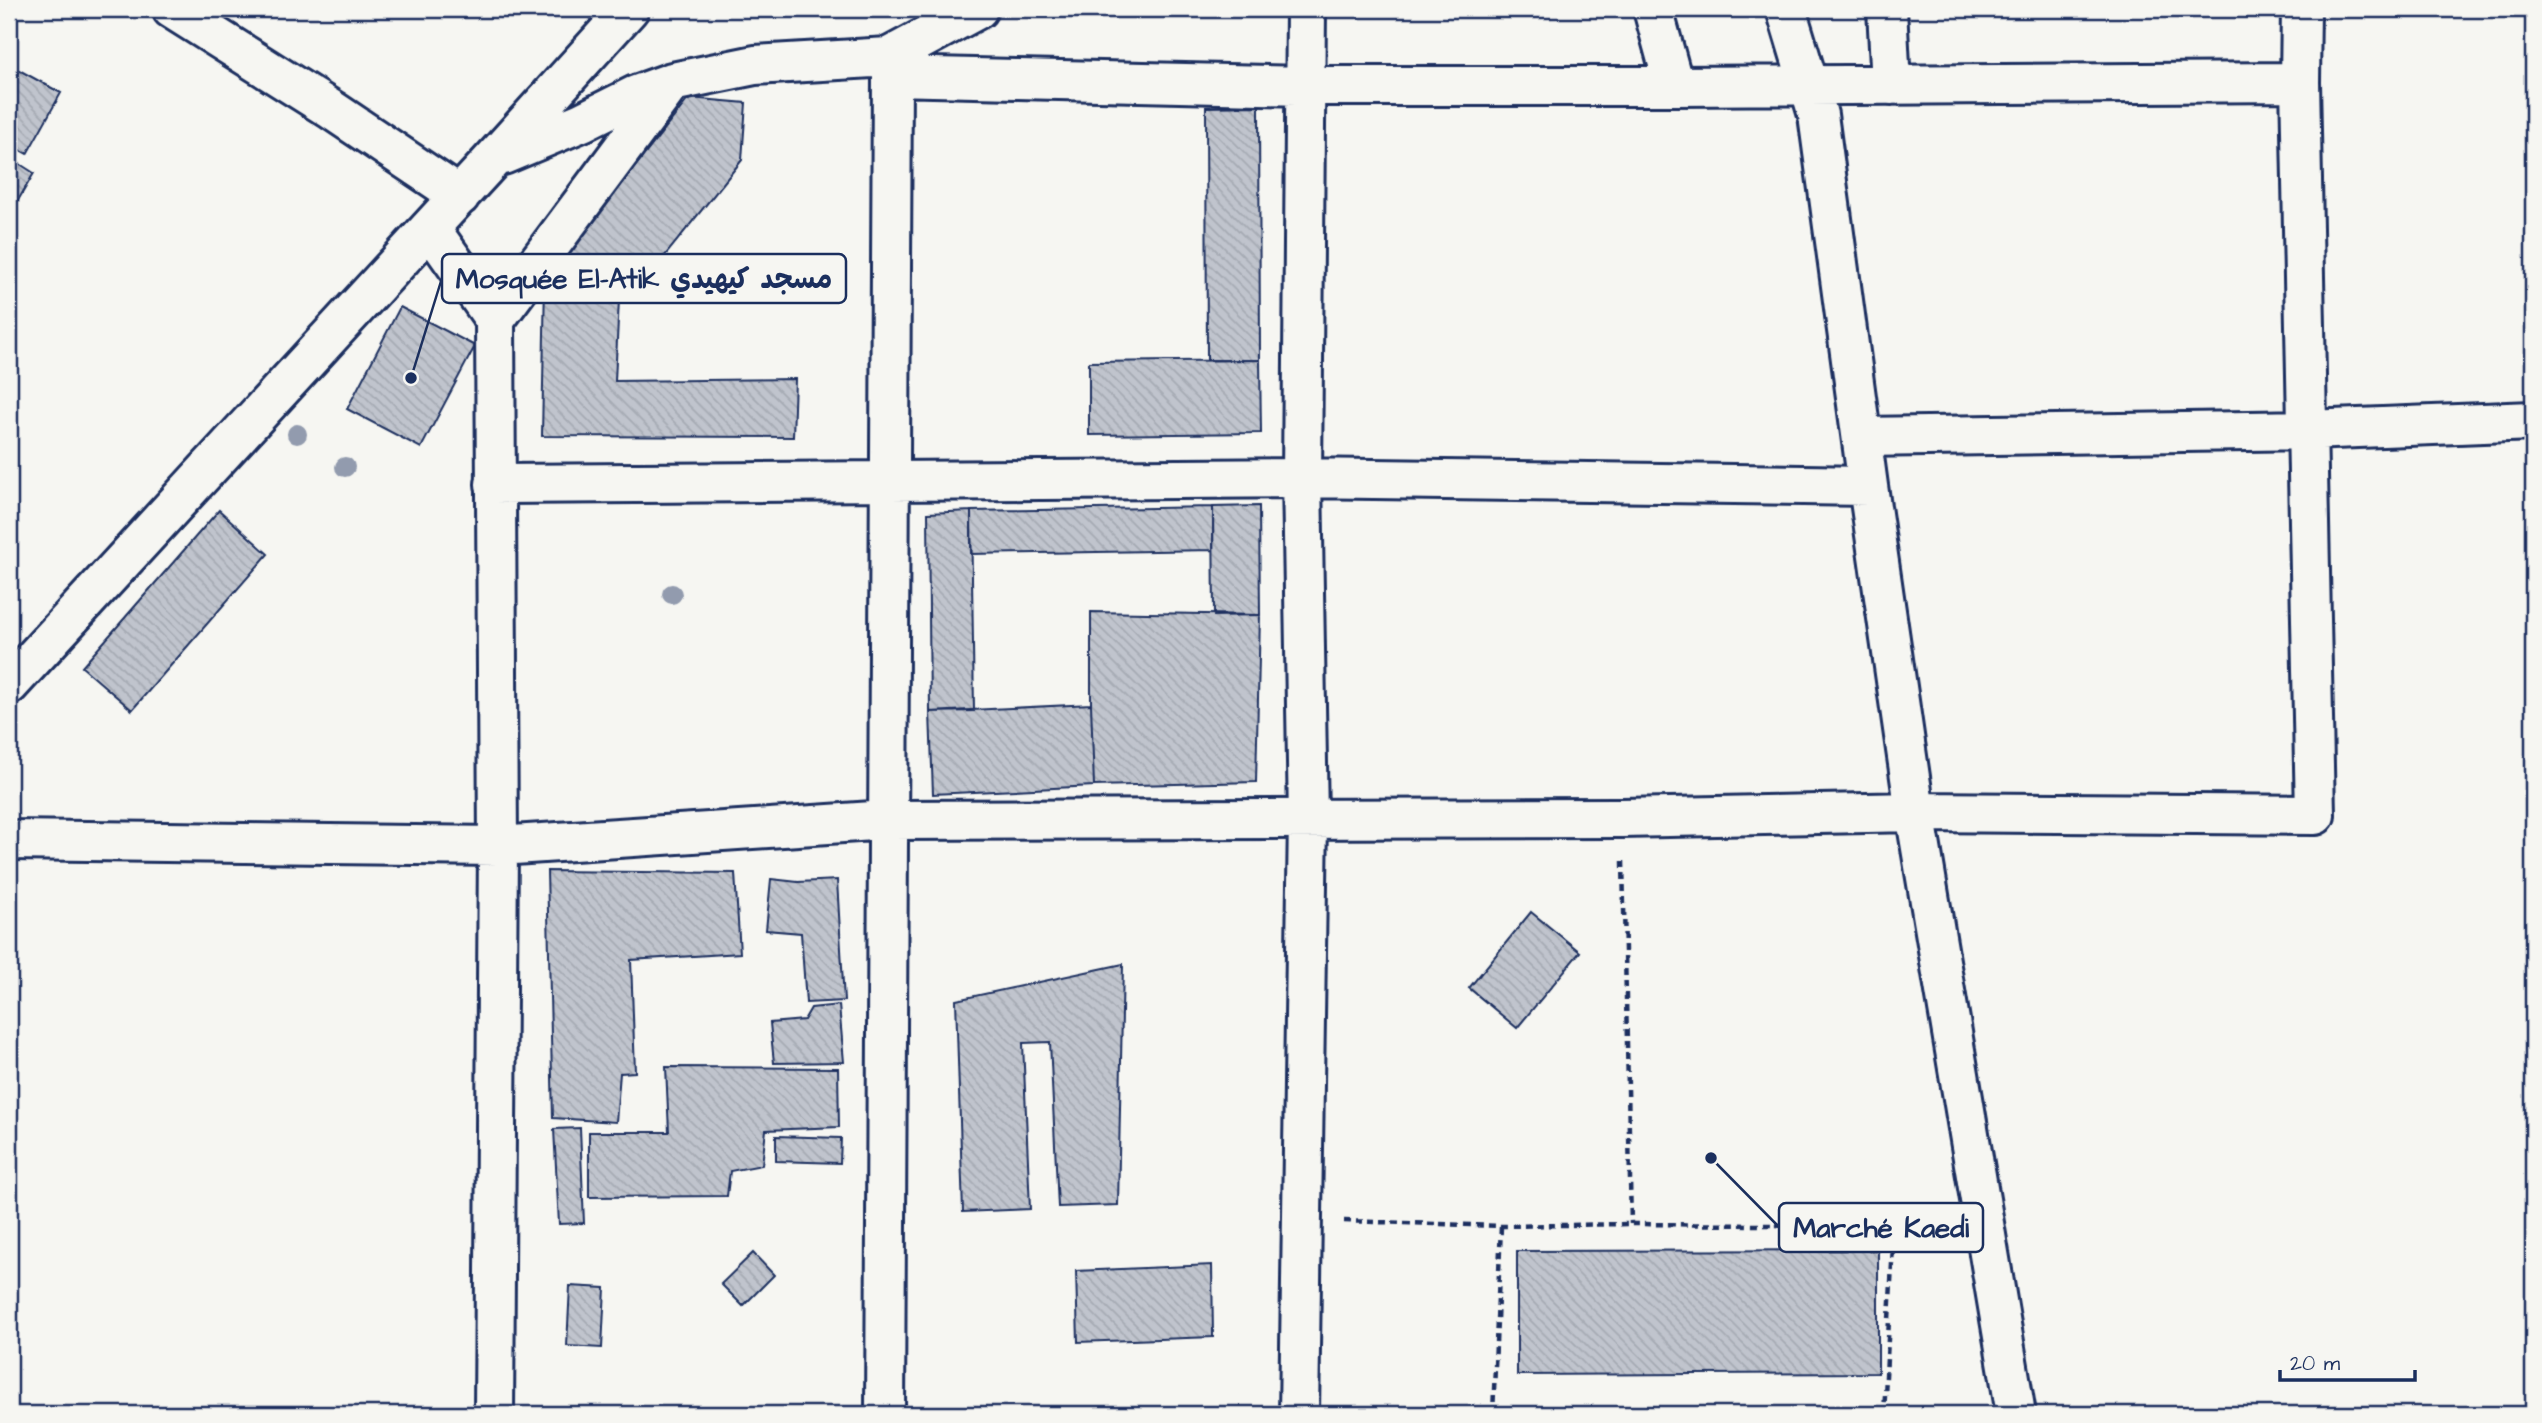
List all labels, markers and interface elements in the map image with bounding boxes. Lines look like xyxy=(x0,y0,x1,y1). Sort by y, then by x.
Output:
callout: Mosquée El-Atik مسجد كيهيدي xyxy=(442,254,846,303)
text: Mosquée El-Atik مسجد كيهيدي xyxy=(456,260,832,299)
callout: Marché Kaedi xyxy=(1779,1203,1983,1252)
text: Marché Kaedi xyxy=(1793,1209,1970,1248)
scale bar xyxy=(2280,1339,2414,1383)
text: 20 m xyxy=(2290,1349,2341,1378)

